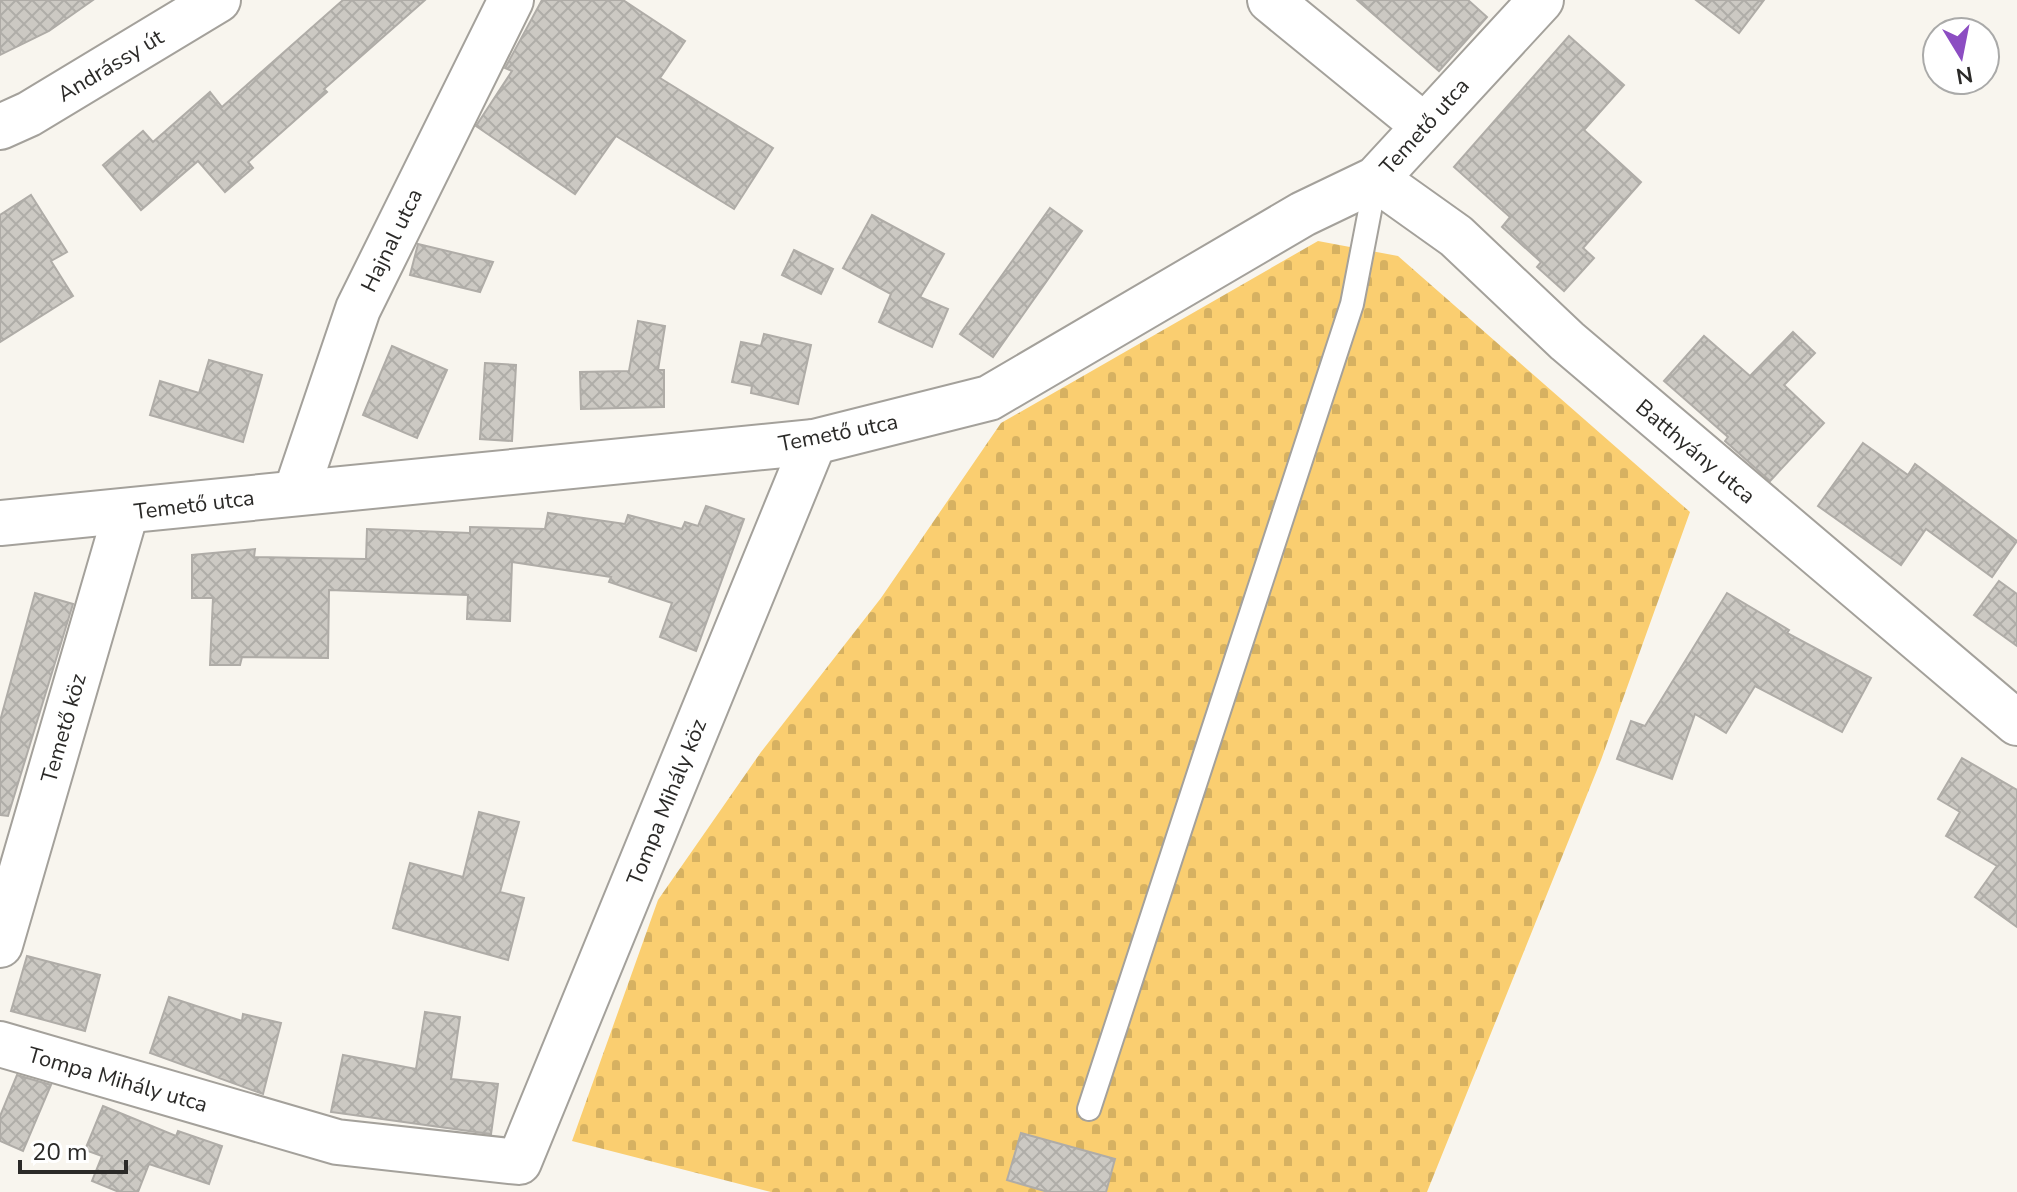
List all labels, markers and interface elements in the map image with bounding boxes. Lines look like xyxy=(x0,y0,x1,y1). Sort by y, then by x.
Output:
north arrow xyxy=(1921,16,2001,96)
street label: Andrássy út xyxy=(52,22,169,109)
text: N xyxy=(1954,59,1975,91)
street label: Temető utca xyxy=(1373,72,1476,182)
street label: Hajnal utca xyxy=(354,184,430,297)
street label: Batthyány utca xyxy=(1629,393,1762,511)
street label: Temető utca xyxy=(776,407,900,459)
street label: Temető utca xyxy=(132,483,256,527)
street label: Temető köz xyxy=(34,670,94,786)
street label: Tompa Mihály köz xyxy=(620,715,714,890)
street label: Tompa Mihály utca xyxy=(24,1040,211,1120)
scale bar xyxy=(20,1124,126,1174)
text: 20 m xyxy=(32,1136,88,1168)

